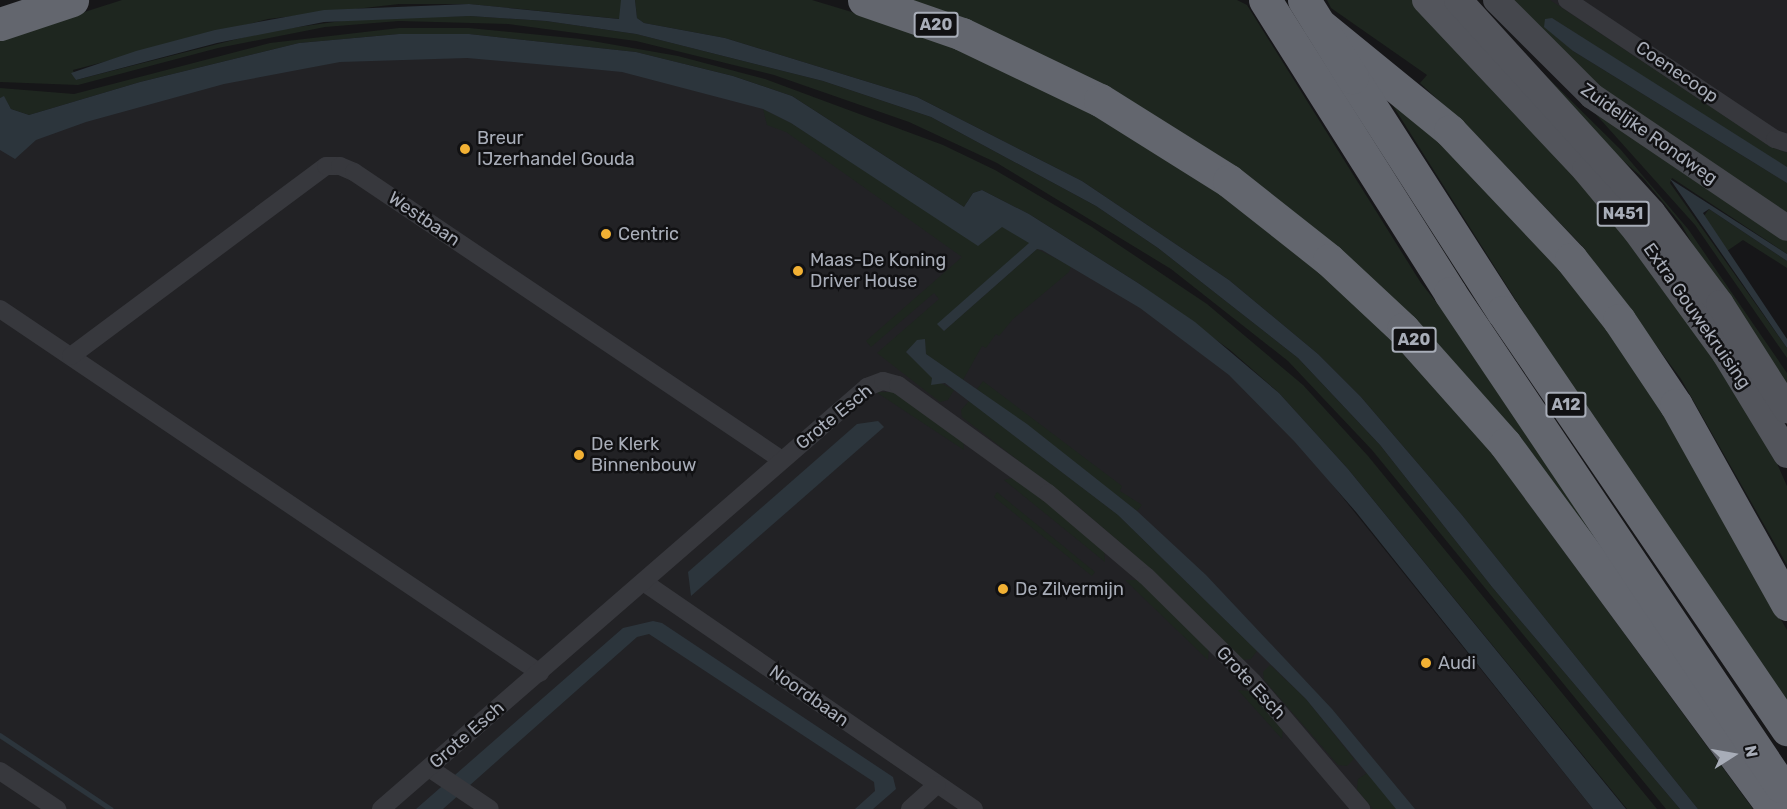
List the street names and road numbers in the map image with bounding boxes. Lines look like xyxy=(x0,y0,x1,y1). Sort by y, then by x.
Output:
road number: A20 xyxy=(914,12,958,38)
street label: Coenecoop xyxy=(1632,37,1722,107)
street label: Zuidelijke Rondweg xyxy=(1577,79,1721,189)
street label: Westbaan xyxy=(384,187,464,251)
road number: N451 xyxy=(1596,201,1650,227)
street label: Extra Gouwekruising xyxy=(1639,239,1755,393)
road number: A20 xyxy=(1392,327,1436,353)
street label: Grote Esch xyxy=(792,380,876,454)
road number: A12 xyxy=(1545,392,1587,418)
street label: Grote Esch xyxy=(1212,642,1290,724)
street label: Noordbaan xyxy=(765,661,853,731)
street label: Grote Esch xyxy=(425,697,509,773)

